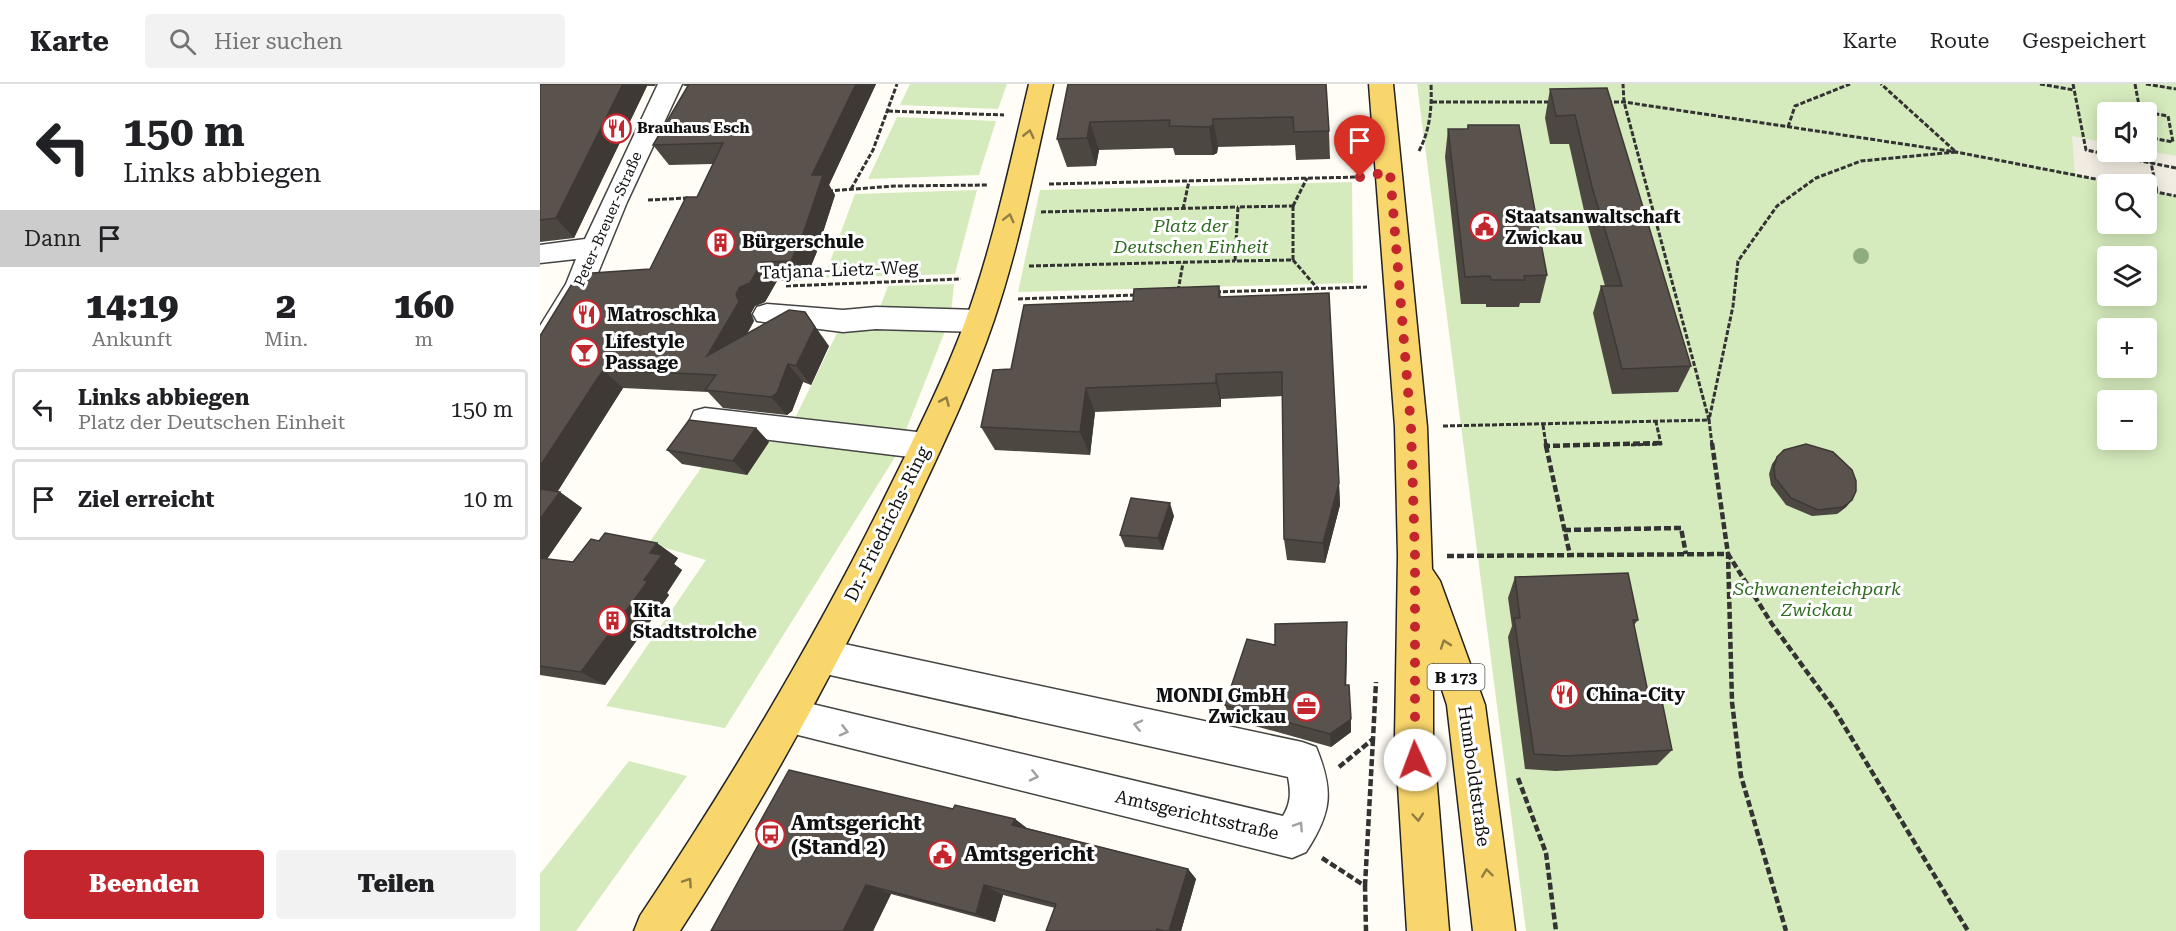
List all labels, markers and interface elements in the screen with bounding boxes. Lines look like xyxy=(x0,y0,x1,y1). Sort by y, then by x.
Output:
search box xyxy=(145,14,565,68)
text: Karte xyxy=(30,25,109,58)
icon: search xyxy=(166,25,199,58)
text: Hier suchen xyxy=(214,29,343,54)
text: Karte xyxy=(1842,29,1897,53)
text: Route xyxy=(1930,29,1989,53)
text: Gespeichert xyxy=(2022,29,2146,53)
map controls xyxy=(2097,102,2157,450)
button: sound xyxy=(2097,102,2157,162)
text: 150 m xyxy=(123,107,245,156)
icon: left xyxy=(24,108,102,186)
restaurant icon: Brauhaus Esch xyxy=(600,112,632,144)
pin xyxy=(1334,115,1385,177)
place label: Brauhaus Esch xyxy=(637,119,750,137)
icon: arrive xyxy=(1343,124,1376,157)
one-way arrow xyxy=(1022,129,1035,139)
street label: Peter-Breuer-Straße xyxy=(570,149,646,289)
text: Links abbiegen xyxy=(123,157,322,189)
button: search xyxy=(2097,174,2157,234)
place label: Staatsanwaltschaft Zwickau xyxy=(1505,206,1680,248)
public building icon: Staatsanwaltschaft Zwickau xyxy=(1468,211,1500,243)
one-way arrow xyxy=(1002,213,1015,223)
park label: Platz der Deutschen Einheit xyxy=(1113,215,1269,257)
icon: arrive xyxy=(93,222,126,255)
text: Dann xyxy=(24,226,81,251)
building icon: Bürgerschule xyxy=(705,226,737,258)
place label: Bürgerschule xyxy=(742,231,865,252)
button: layers xyxy=(2097,246,2157,306)
street label: Tatjana-Lietz-Weg xyxy=(759,256,919,283)
text: 14:19 xyxy=(86,285,178,327)
text: 2 xyxy=(276,285,296,327)
text: 160 xyxy=(394,285,454,327)
restaurant icon: Matroschka xyxy=(570,299,602,331)
place label: Matroschka xyxy=(607,304,717,325)
button: + xyxy=(2097,318,2157,378)
text: Ankunft xyxy=(92,327,172,351)
text: Min. xyxy=(264,327,308,351)
text: m xyxy=(415,327,433,351)
place label: Lifestyle Passage xyxy=(605,331,685,373)
bar icon: Lifestyle Passage xyxy=(568,336,600,368)
text: Links abbiegen xyxy=(78,385,249,410)
button: − xyxy=(2097,390,2157,450)
icon: left xyxy=(27,393,60,426)
text: 150 m xyxy=(450,397,513,422)
one-way arrow xyxy=(938,397,950,408)
text: Platz der Deutschen Einheit xyxy=(78,410,345,434)
street label: Dr.-Friedrichs-Ring xyxy=(840,442,934,605)
icon: arrive xyxy=(27,483,60,516)
text: Ziel erreicht xyxy=(78,487,214,512)
text: 10 m xyxy=(463,487,513,512)
park label: Schwanenteichpark Zwickau xyxy=(1732,578,1901,620)
place label: Kita Stadtstrolche xyxy=(633,600,757,642)
building icon: Kita Stadtstrolche xyxy=(596,605,628,637)
one-way arrow xyxy=(1440,639,1452,650)
road number: B 173 xyxy=(1428,664,1484,690)
restaurant icon: China-City xyxy=(1549,679,1581,711)
place label: China-City xyxy=(1586,684,1685,705)
place label: MONDI GmbH Zwickau xyxy=(1156,685,1286,727)
office icon: MONDI GmbH Zwickau xyxy=(1291,690,1323,722)
street label: Humboldtstraße xyxy=(1454,704,1495,848)
one-way arrow xyxy=(1134,719,1144,732)
one-way arrow xyxy=(838,724,849,736)
position arrow xyxy=(1383,728,1447,792)
one-way arrow xyxy=(1029,769,1039,782)
street label: Amtsgerichtsstraße xyxy=(1113,785,1281,844)
place label: Amtsgericht (Stand 2) xyxy=(791,811,922,859)
one-way arrow xyxy=(1412,812,1425,821)
bus stop icon: Amtsgericht (Stand 2) xyxy=(754,819,786,851)
one-way arrow xyxy=(1292,822,1303,833)
public building icon: Amtsgericht xyxy=(927,838,959,870)
place label: Amtsgericht xyxy=(964,842,1095,866)
button: Beenden xyxy=(24,850,264,919)
button: Teilen xyxy=(276,850,516,919)
one-way arrow xyxy=(1481,868,1494,878)
one-way arrow xyxy=(681,878,692,889)

